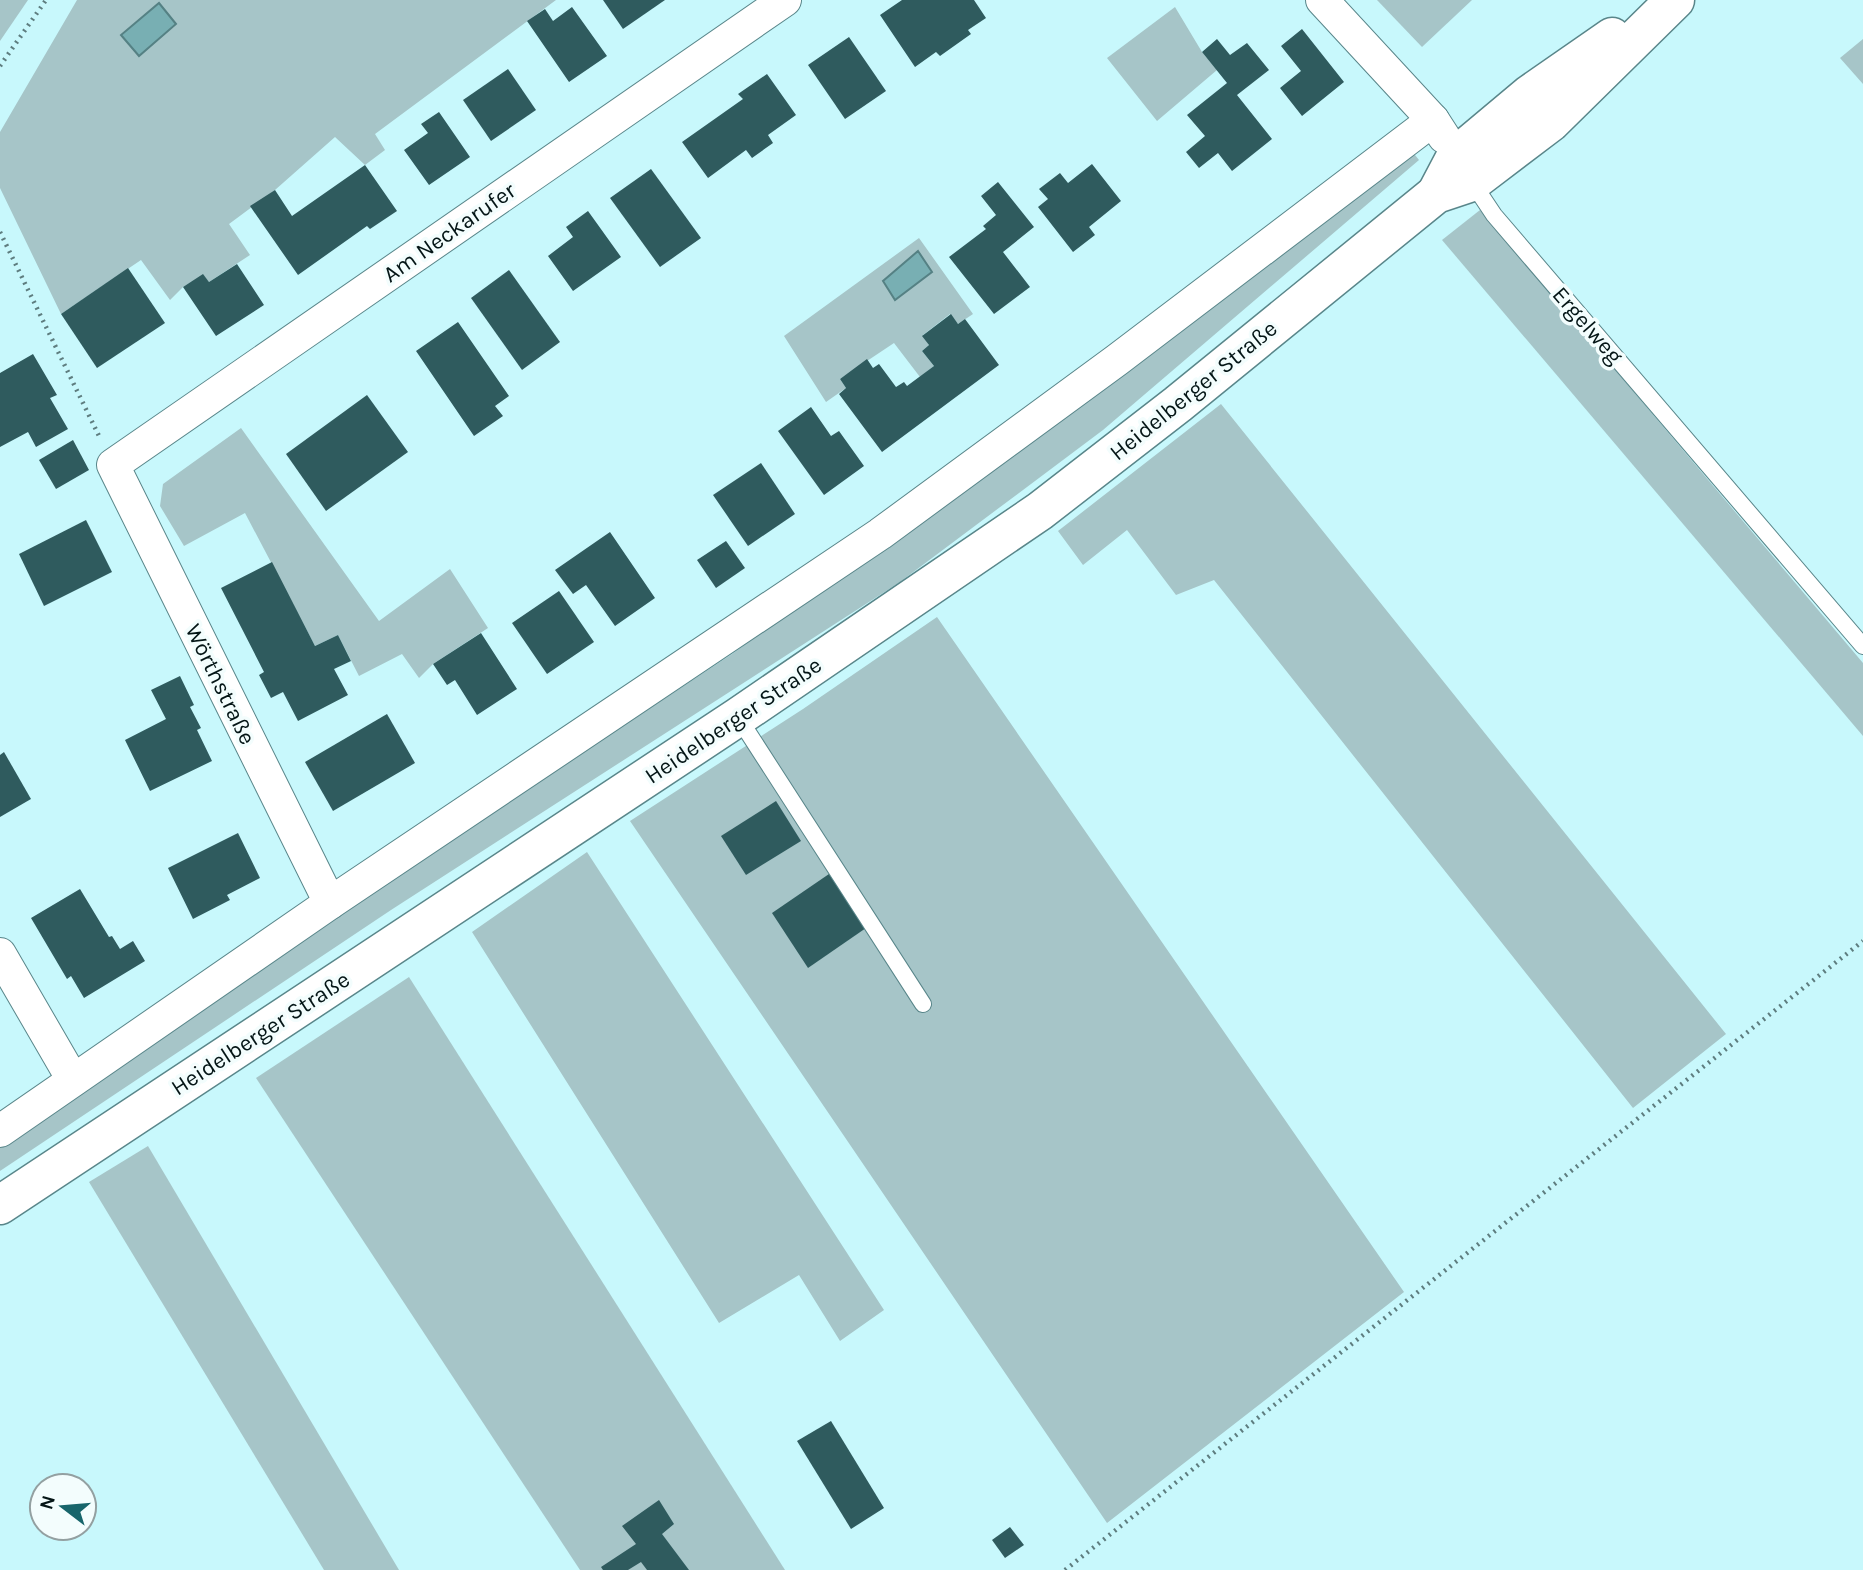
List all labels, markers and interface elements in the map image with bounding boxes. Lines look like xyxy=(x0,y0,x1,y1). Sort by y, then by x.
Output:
street label: Am Neckarufer xyxy=(378,176,521,288)
street label: Ergelweg xyxy=(1547,281,1629,369)
street label: Heidelberger Straße xyxy=(1104,315,1282,466)
street label: Wörthstraße xyxy=(180,619,261,749)
street label: Heidelberger Straße xyxy=(640,651,827,790)
street label: Heidelberger Straße xyxy=(166,966,355,1101)
north arrow xyxy=(28,1472,98,1542)
text: N xyxy=(35,1493,60,1512)

